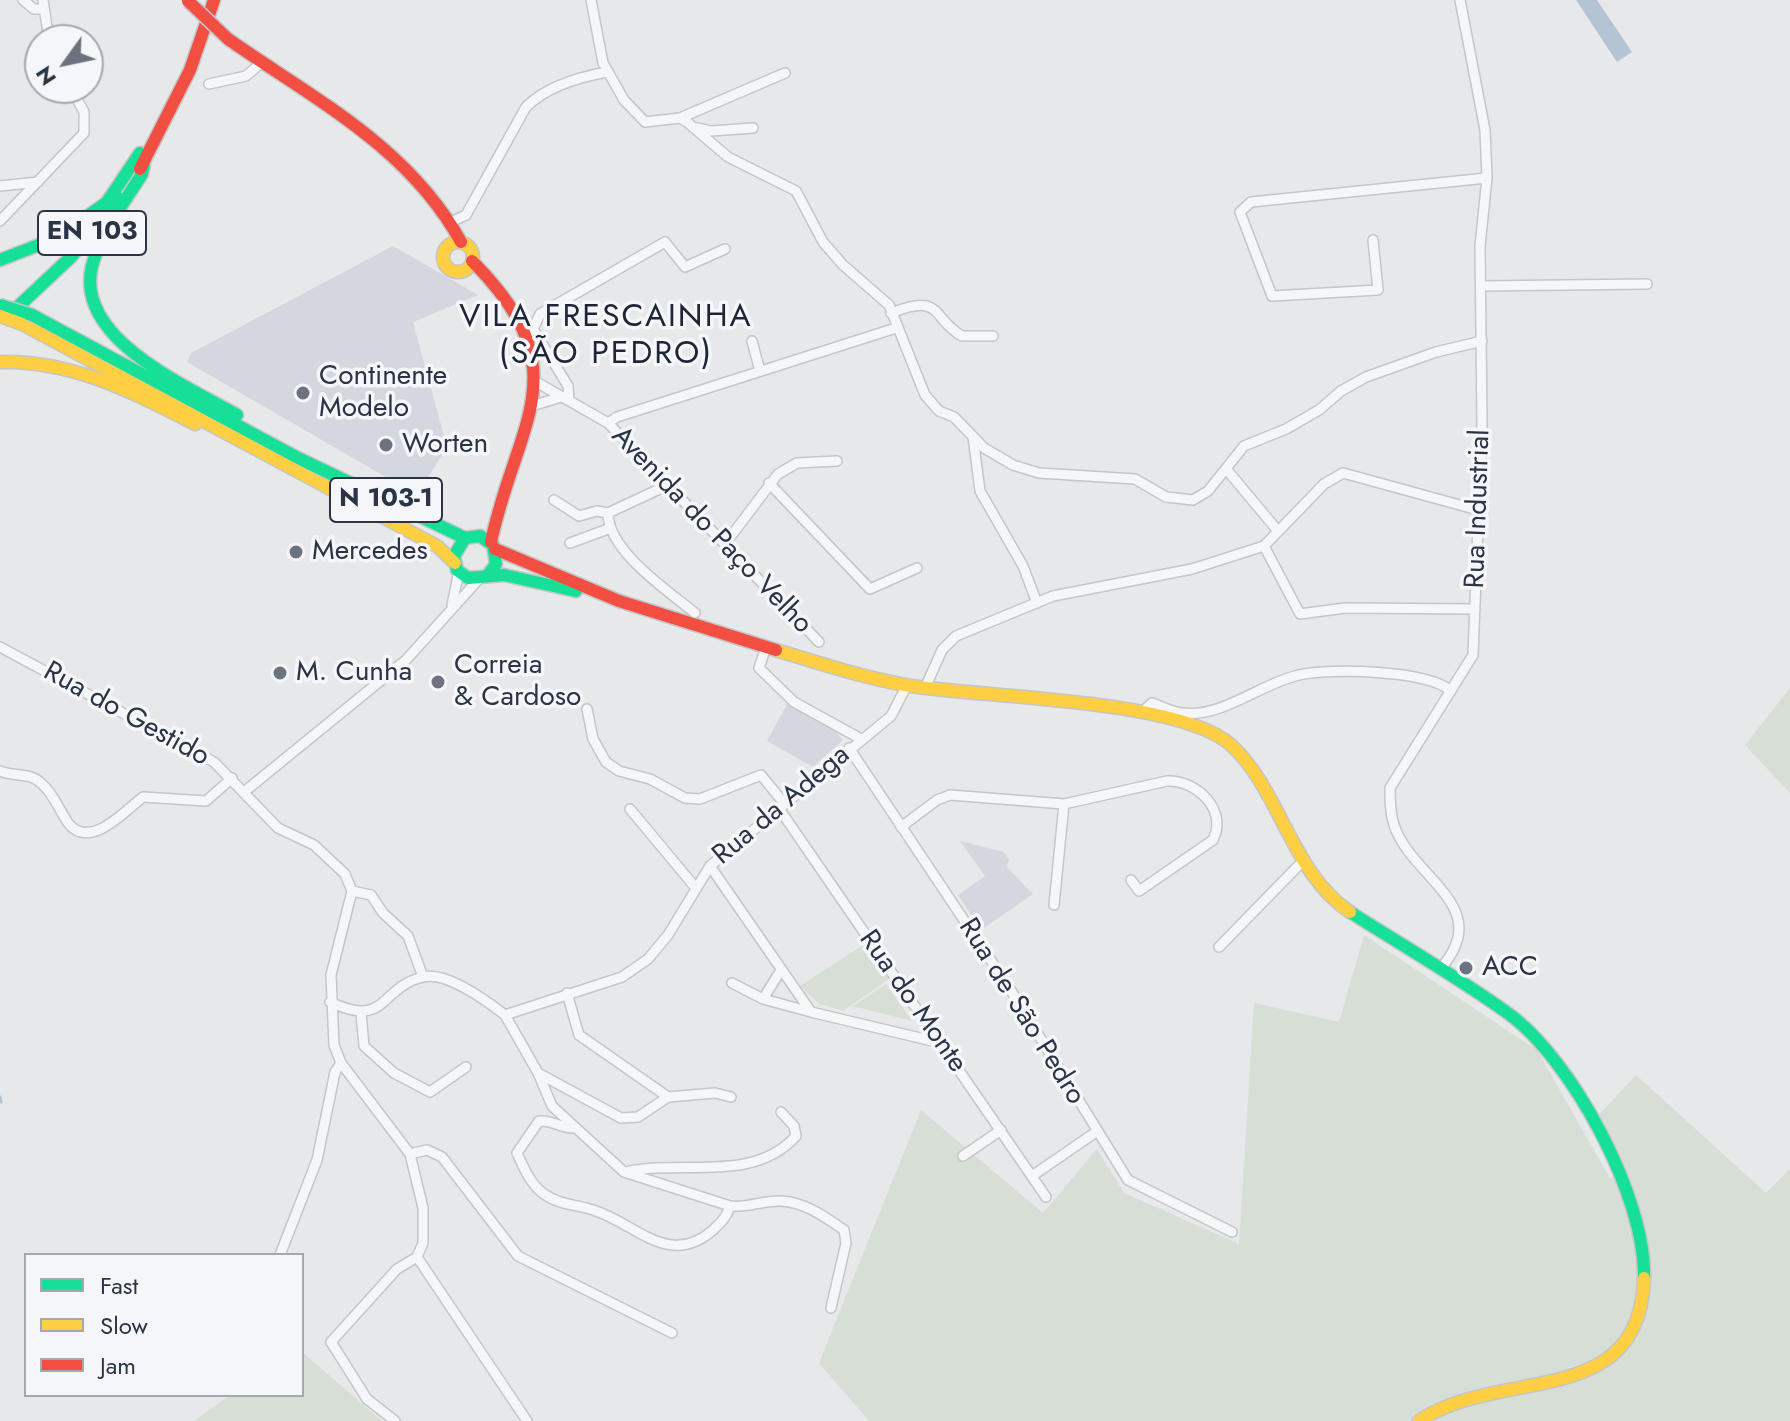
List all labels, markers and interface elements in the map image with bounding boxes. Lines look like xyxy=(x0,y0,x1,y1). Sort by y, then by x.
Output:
north arrow xyxy=(24,24,104,104)
text: N xyxy=(27,60,64,92)
road number: EN 103 xyxy=(38,211,146,255)
district label: VILA FRESCAINHA (SÃO PEDRO) xyxy=(459,299,753,374)
place label: Continente Modelo xyxy=(319,360,447,426)
marker: Continente Modelo xyxy=(294,384,312,402)
street label: Avenida do Paço Velho xyxy=(603,420,819,642)
place label: Worten xyxy=(402,428,488,462)
street label: Rua Industrial xyxy=(1459,429,1499,589)
marker: Worten xyxy=(377,436,395,454)
road number: N 103-1 xyxy=(330,478,442,522)
place label: Mercedes xyxy=(312,535,428,569)
marker: Mercedes xyxy=(287,543,305,561)
place label: Correia & Cardoso xyxy=(454,649,581,715)
street label: Rua do Gestido xyxy=(37,656,215,774)
place label: M. Cunha xyxy=(296,656,412,690)
marker: M. Cunha xyxy=(271,664,289,682)
marker: Correia & Cardoso xyxy=(429,673,447,691)
street label: Rua da Adega xyxy=(707,739,857,873)
street label: Rua de São Pedro xyxy=(950,913,1092,1111)
street label: Rua do Monte xyxy=(851,924,973,1080)
place label: ACC xyxy=(1482,951,1538,985)
marker: ACC xyxy=(1457,959,1475,977)
legend xyxy=(24,1253,304,1397)
text: Fast xyxy=(100,1268,138,1303)
text: Slow xyxy=(100,1308,148,1343)
text: Jam xyxy=(100,1348,136,1383)

